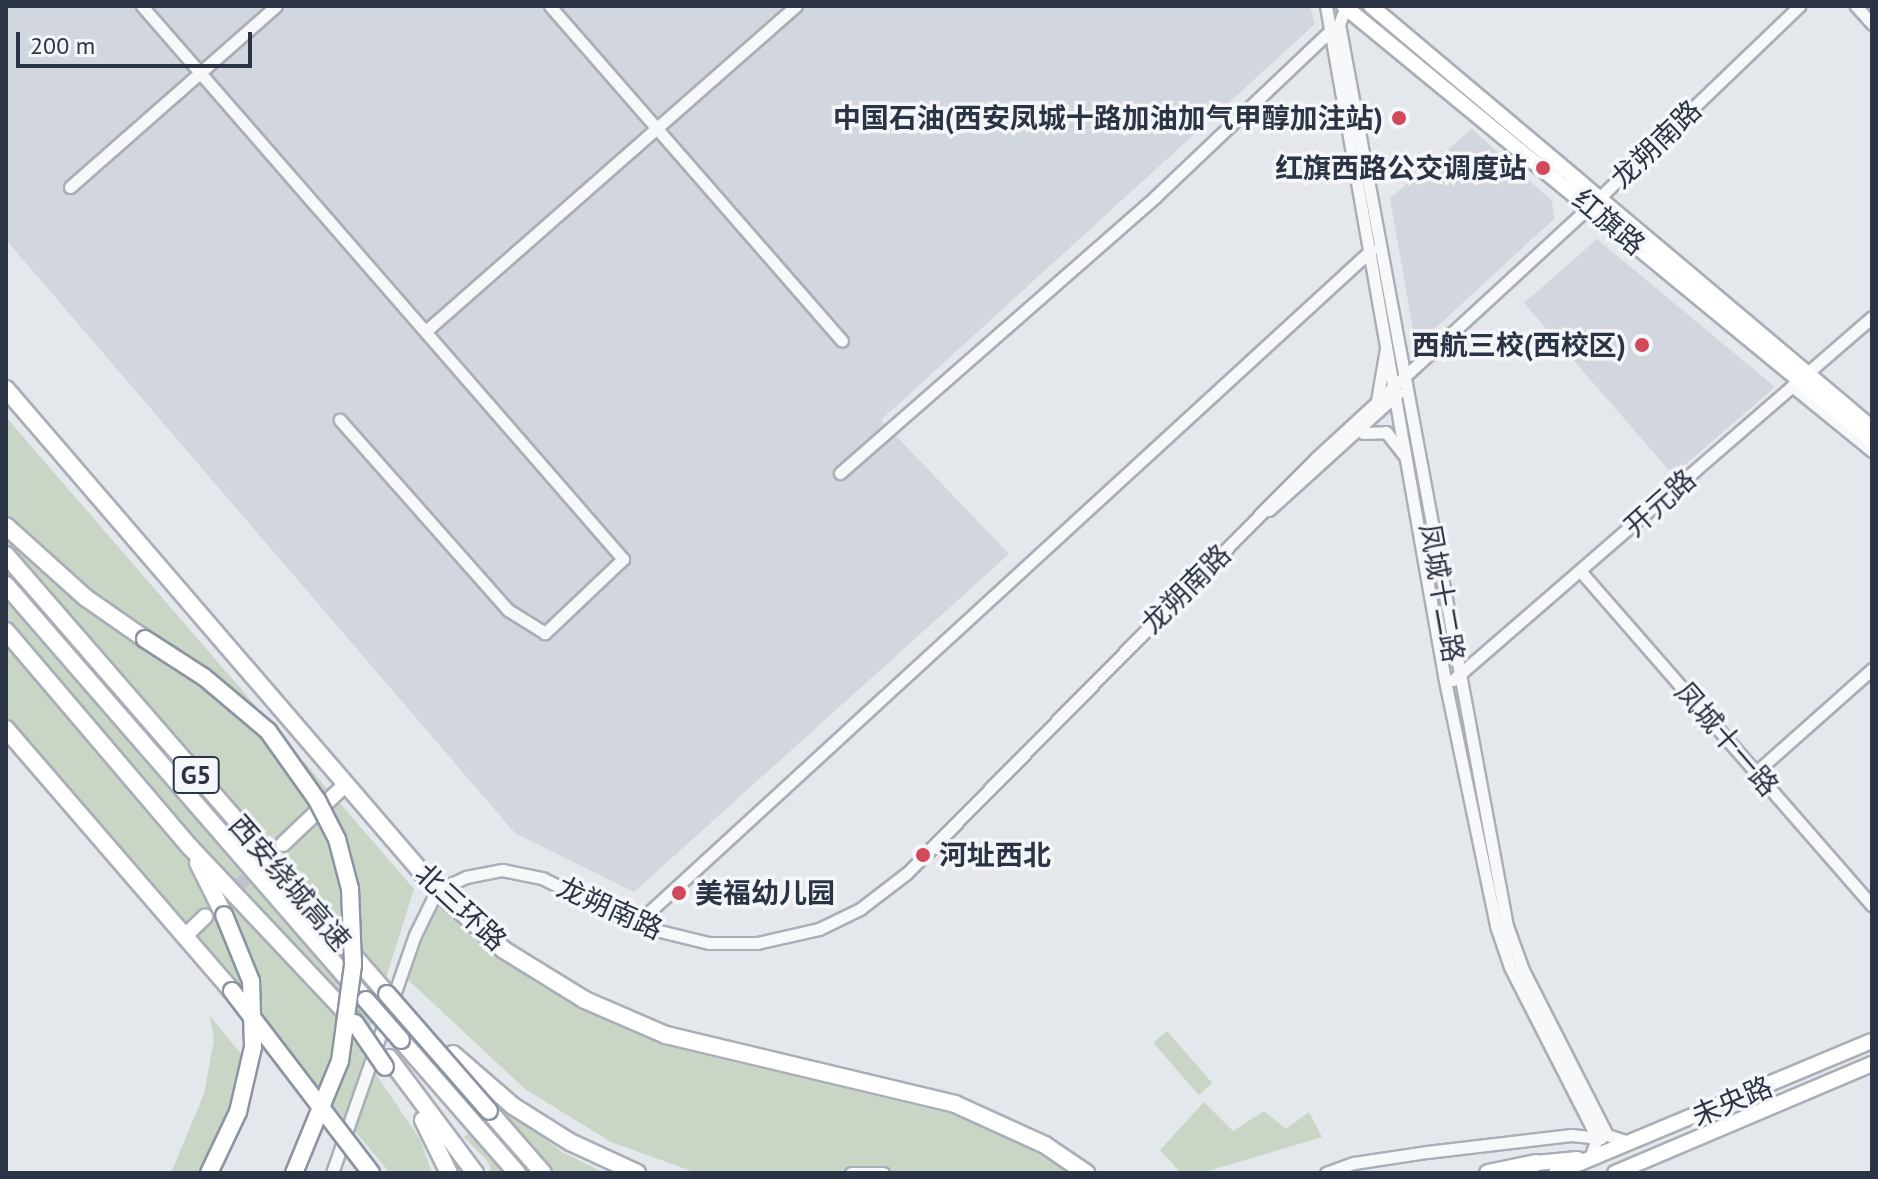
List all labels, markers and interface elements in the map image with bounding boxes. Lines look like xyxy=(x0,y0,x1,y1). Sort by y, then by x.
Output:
scale bar xyxy=(20,16,256,66)
text: 200 m xyxy=(30,30,95,61)
street label: 龙朔南路 xyxy=(1604,93,1708,195)
place label: 中国石油(西安凤城十路加油加气甲醇加注站) xyxy=(833,101,1383,135)
marker: 中国石油(西安凤城十路加油加气甲醇加注站) xyxy=(1390,109,1408,127)
place label: 红旗西路公交调度站 xyxy=(1275,151,1527,185)
marker: 红旗西路公交调度站 xyxy=(1534,159,1552,177)
street label: 红旗路 xyxy=(1566,182,1652,262)
place label: 西航三校(西校区) xyxy=(1412,328,1626,362)
marker: 西航三校(西校区) xyxy=(1633,336,1651,354)
street label: 开元路 xyxy=(1618,462,1702,544)
street label: 凤城十二路 xyxy=(1413,521,1471,665)
street label: 龙朔南路 xyxy=(1135,538,1237,640)
street label: 凤城十一路 xyxy=(1668,675,1786,803)
road number: G5 xyxy=(172,753,220,797)
street label: 西安绕城高速 xyxy=(222,809,358,957)
place label: 河址西北 xyxy=(939,838,1051,872)
marker: 河址西北 xyxy=(914,846,932,864)
street label: 北三环路 xyxy=(409,857,513,957)
street label: 龙朔南路 xyxy=(552,870,668,946)
place label: 美福幼儿园 xyxy=(695,876,835,910)
marker: 美福幼儿园 xyxy=(670,884,688,902)
street label: 未央路 xyxy=(1687,1069,1777,1133)

